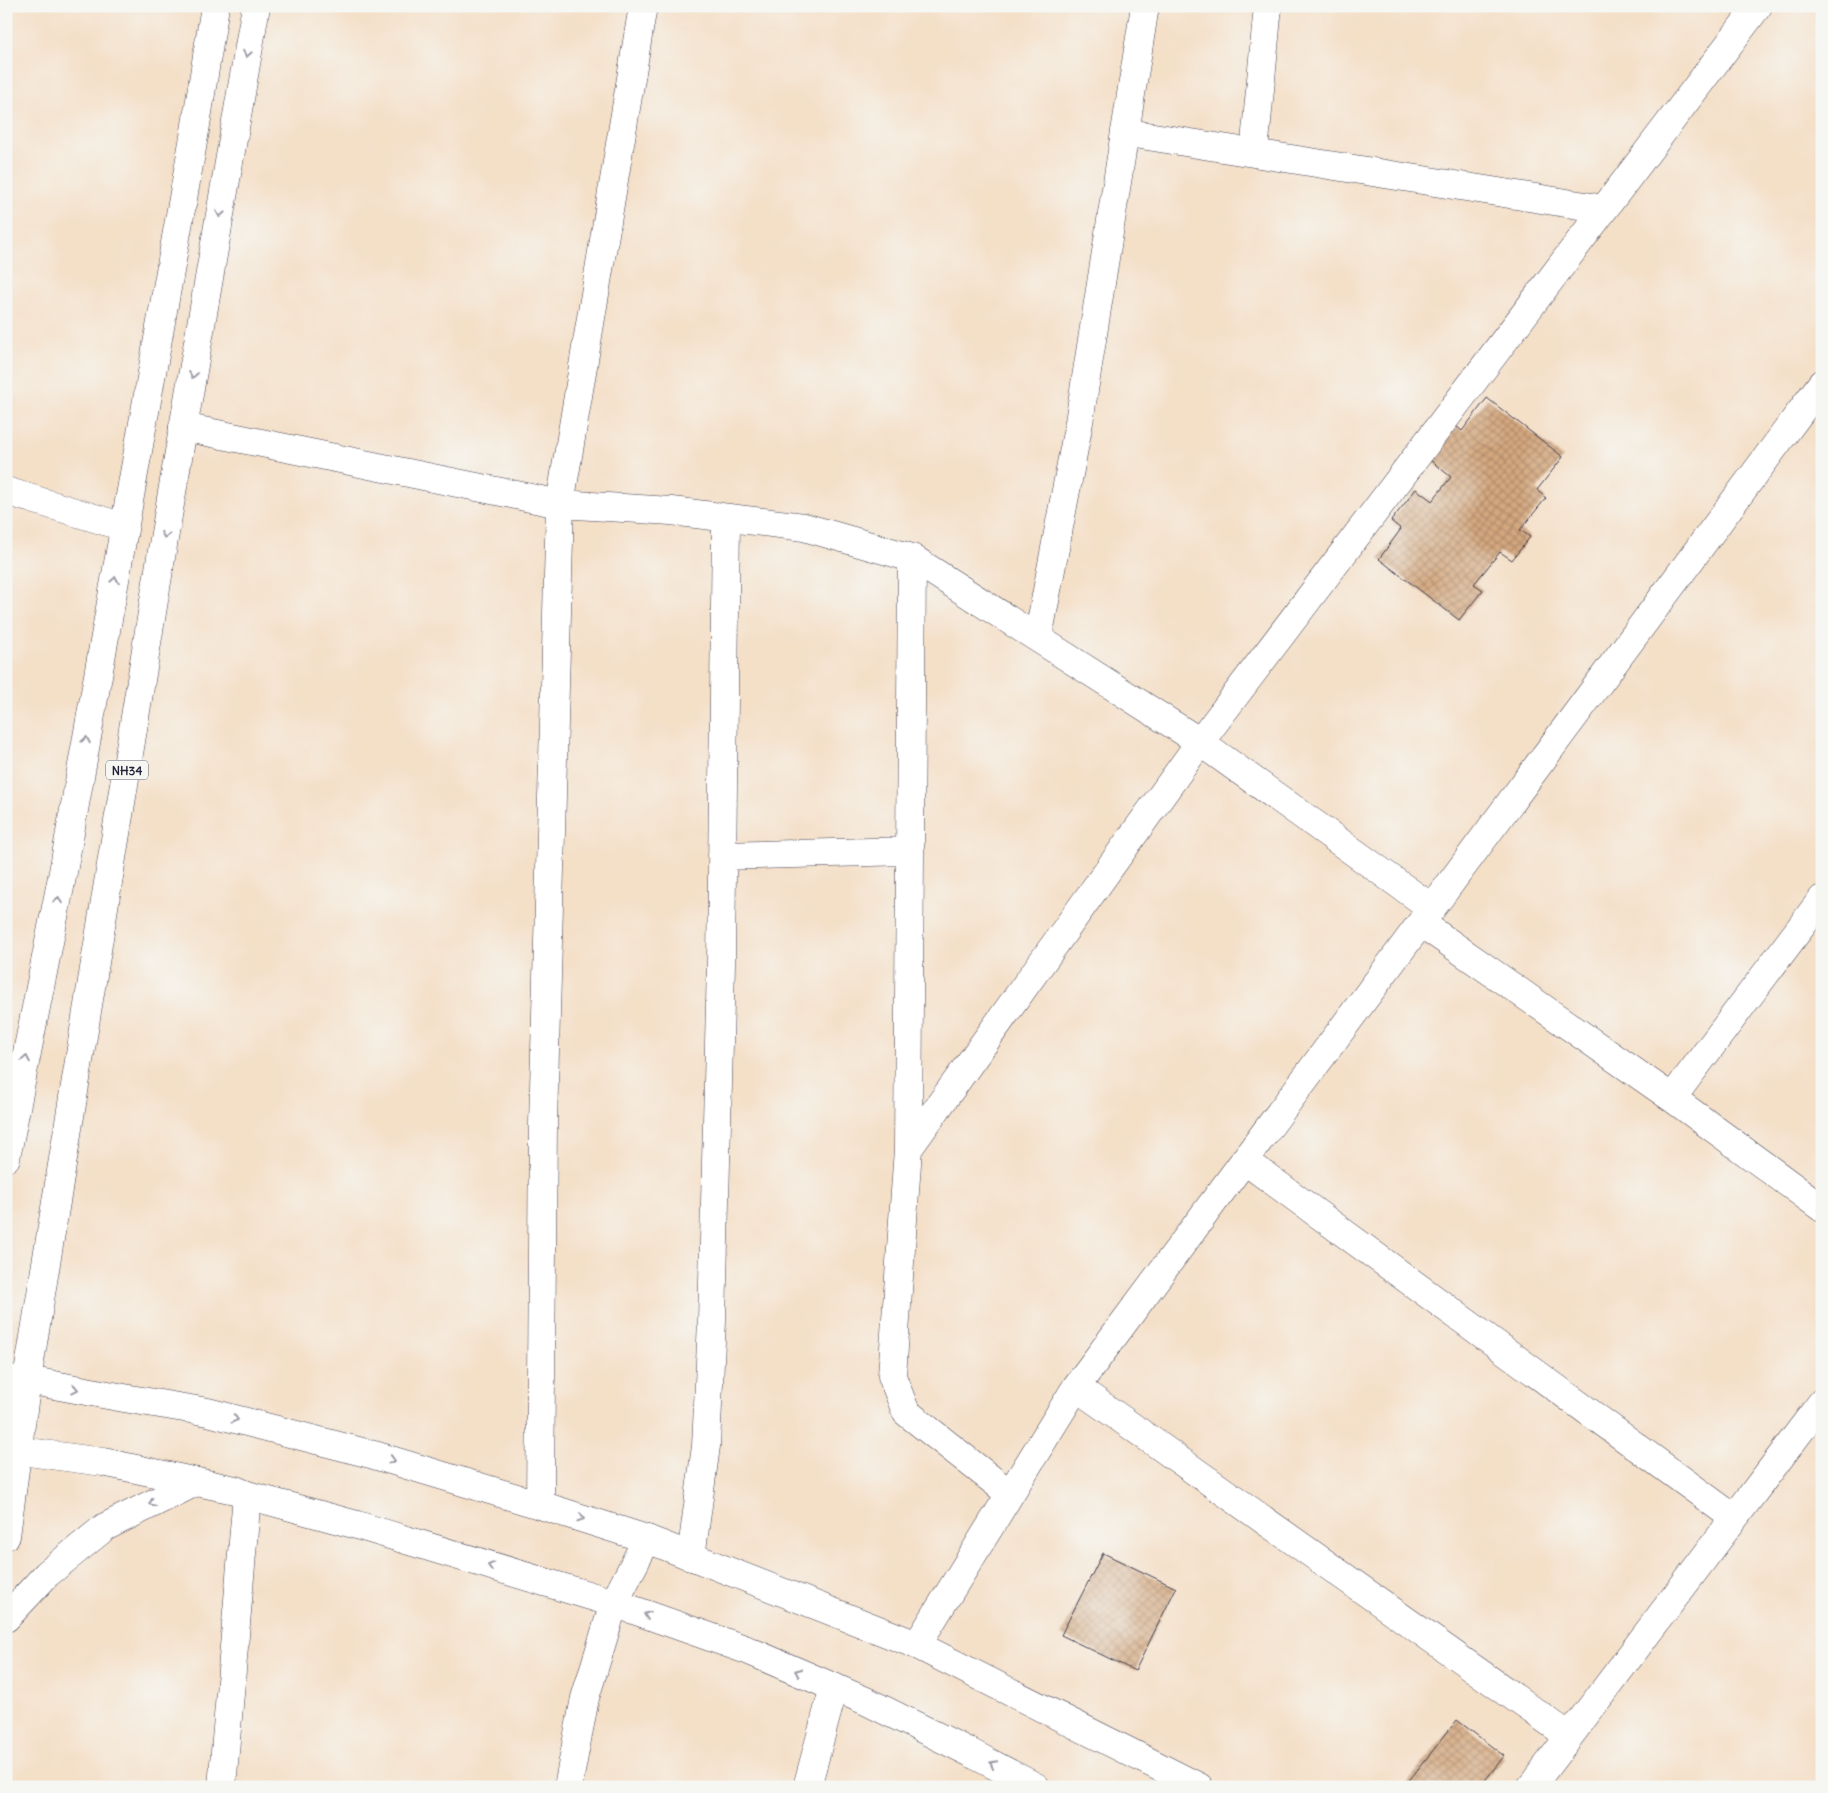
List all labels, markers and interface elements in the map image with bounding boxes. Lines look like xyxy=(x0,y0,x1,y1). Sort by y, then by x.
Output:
one-way arrow xyxy=(243,50,253,59)
one-way arrow xyxy=(215,210,225,219)
one-way arrow xyxy=(188,370,198,379)
one-way arrow xyxy=(161,530,171,539)
one-way arrow xyxy=(109,575,119,584)
one-way arrow xyxy=(81,735,91,744)
road number: NH34 xyxy=(106,760,148,780)
one-way arrow xyxy=(52,895,62,904)
one-way arrow xyxy=(20,1055,31,1063)
one-way arrow xyxy=(70,1384,79,1394)
one-way arrow xyxy=(230,1413,239,1424)
one-way arrow xyxy=(387,1455,395,1465)
one-way arrow xyxy=(148,1496,157,1507)
one-way arrow xyxy=(576,1512,584,1522)
one-way arrow xyxy=(488,1562,496,1572)
one-way arrow xyxy=(643,1611,651,1621)
one-way arrow xyxy=(794,1668,803,1679)
one-way arrow xyxy=(989,1760,998,1770)

